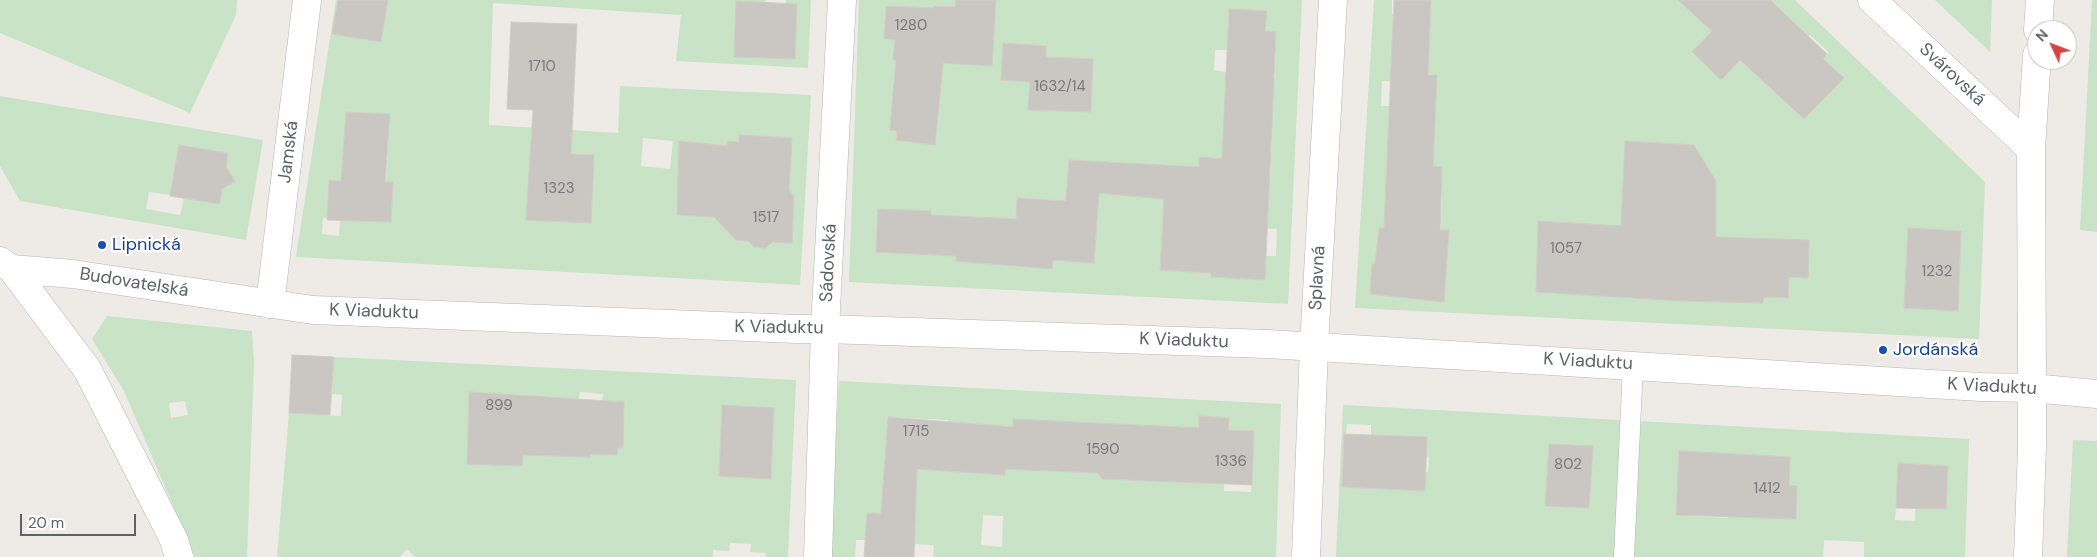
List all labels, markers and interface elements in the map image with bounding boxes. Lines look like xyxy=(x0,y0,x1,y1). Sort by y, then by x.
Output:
house number: 1280 xyxy=(895,17,927,35)
north arrow xyxy=(2027,20,2077,70)
text: N xyxy=(2032,26,2052,45)
street label: Svárovská xyxy=(1914,39,1990,111)
house number: 1710 xyxy=(528,58,556,76)
house number: 1632/14 xyxy=(1034,78,1086,96)
street label: Jamská xyxy=(274,120,304,184)
house number: 1323 xyxy=(543,180,575,198)
house number: 1517 xyxy=(753,209,779,227)
street label: Sádovská xyxy=(816,223,842,303)
place label: Lipnická xyxy=(112,234,181,256)
marker: Lipnická xyxy=(96,239,108,251)
house number: 1057 xyxy=(1550,240,1582,258)
street label: Splavná xyxy=(1306,245,1330,311)
house number: 1232 xyxy=(1922,263,1952,281)
street label: Budovatelská xyxy=(78,264,190,302)
street label: K Viaduktu xyxy=(329,300,419,324)
street label: K Viaduktu xyxy=(734,316,824,340)
street label: K Viaduktu xyxy=(1139,329,1229,353)
place label: Jordánská xyxy=(1893,339,1978,361)
marker: Jordánská xyxy=(1877,344,1889,356)
street label: K Viaduktu xyxy=(1543,349,1633,375)
street label: K Viaduktu xyxy=(1947,374,2037,400)
house number: 899 xyxy=(485,397,513,415)
house number: 1715 xyxy=(903,423,929,441)
house number: 1590 xyxy=(1086,441,1120,459)
house number: 1336 xyxy=(1215,453,1247,471)
house number: 802 xyxy=(1554,456,1582,474)
house number: 1412 xyxy=(1753,480,1781,498)
scale bar xyxy=(22,504,139,536)
text: 20 m xyxy=(28,513,64,533)

